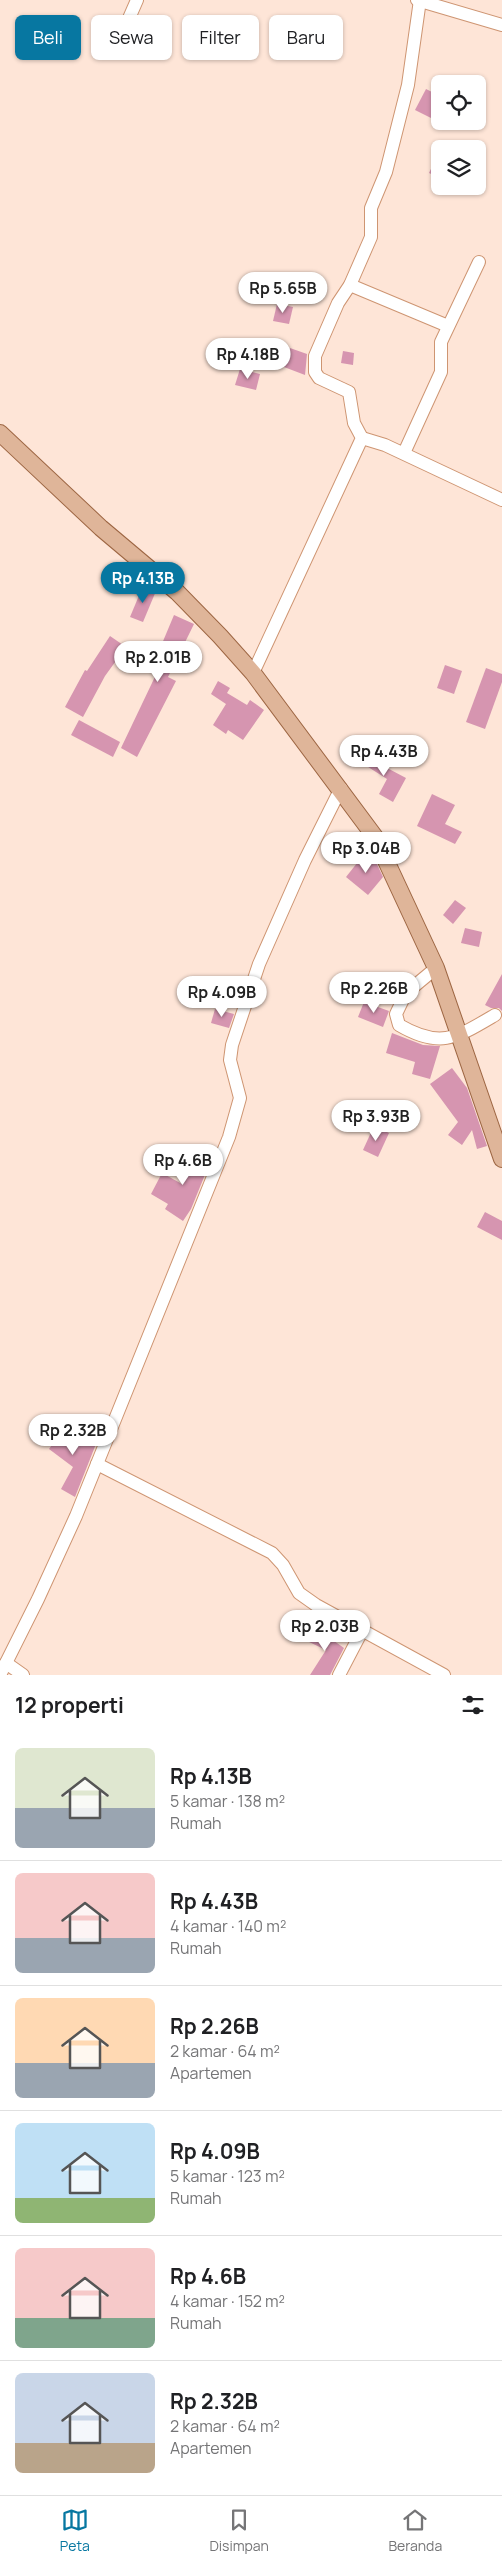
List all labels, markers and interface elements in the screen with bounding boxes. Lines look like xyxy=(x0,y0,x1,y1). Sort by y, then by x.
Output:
chip: Beli xyxy=(15,15,81,60)
chip: Sewa xyxy=(91,15,172,60)
chip: Filter xyxy=(182,15,259,60)
chip: Baru xyxy=(269,15,343,60)
map controls xyxy=(431,75,486,195)
button: locate xyxy=(431,75,486,130)
button: layers xyxy=(431,140,486,195)
pin: Rp 5.65B xyxy=(231,272,335,314)
text: Rp 5.65B xyxy=(249,277,317,299)
pin: Rp 4.18B xyxy=(196,338,300,380)
text: Rp 4.18B xyxy=(217,343,279,365)
pin: Rp 4.13B xyxy=(91,562,195,604)
text: Rp 4.13B xyxy=(112,567,174,589)
pin: Rp 2.01B xyxy=(106,640,210,683)
text: Rp 2.01B xyxy=(125,646,191,668)
pin: Rp 4.43B xyxy=(332,734,436,777)
text: Rp 4.43B xyxy=(350,740,418,762)
pin: Rp 3.04B xyxy=(314,832,418,874)
text: Rp 3.04B xyxy=(332,837,400,859)
pin: Rp 2.26B xyxy=(322,972,426,1014)
pin: Rp 4.09B xyxy=(170,976,274,1018)
text: Rp 2.26B xyxy=(340,977,408,999)
text: Rp 4.09B xyxy=(188,981,256,1003)
pin: Rp 3.93B xyxy=(324,1100,428,1142)
text: Rp 3.93B xyxy=(342,1105,410,1127)
pin: Rp 4.6B xyxy=(137,1144,229,1186)
text: Rp 4.6B xyxy=(154,1149,212,1171)
pin: Rp 2.32B xyxy=(21,1414,125,1456)
text: Rp 2.32B xyxy=(40,1419,106,1441)
pin: Rp 2.03B xyxy=(273,1610,377,1652)
text: Rp 2.03B xyxy=(291,1615,359,1637)
text: 12 properti xyxy=(15,1691,124,1719)
icon: filters xyxy=(459,1691,487,1719)
text: Rp 4.13B xyxy=(170,1762,252,1790)
icon: home xyxy=(55,1768,115,1828)
text: 5 kamar · 138 m² xyxy=(170,1790,285,1812)
text: Rumah xyxy=(170,1812,222,1834)
text: Rp 4.43B xyxy=(170,1887,258,1915)
icon: home xyxy=(55,1893,115,1953)
text: 4 kamar · 140 m² xyxy=(170,1915,286,1937)
text: Rumah xyxy=(170,1937,222,1959)
text: Rp 2.26B xyxy=(170,2012,259,2040)
icon: home xyxy=(55,2018,115,2078)
text: 2 kamar · 64 m² xyxy=(170,2040,280,2062)
text: Apartemen xyxy=(170,2062,252,2084)
text: Rp 4.09B xyxy=(170,2137,260,2165)
icon: home xyxy=(55,2143,115,2203)
text: 5 kamar · 123 m² xyxy=(170,2165,285,2187)
text: Rumah xyxy=(170,2187,222,2209)
text: Rp 4.6B xyxy=(170,2262,246,2290)
icon: home xyxy=(55,2268,115,2328)
text: 4 kamar · 152 m² xyxy=(170,2290,285,2312)
text: Rumah xyxy=(170,2312,222,2334)
text: Rp 2.32B xyxy=(170,2387,258,2415)
icon: home xyxy=(55,2393,115,2453)
text: 2 kamar · 64 m² xyxy=(170,2415,280,2437)
text: Apartemen xyxy=(170,2437,252,2459)
tab: Peta xyxy=(60,2506,90,2555)
tab: Disimpan xyxy=(209,2506,269,2555)
tab: Beranda xyxy=(389,2506,442,2555)

